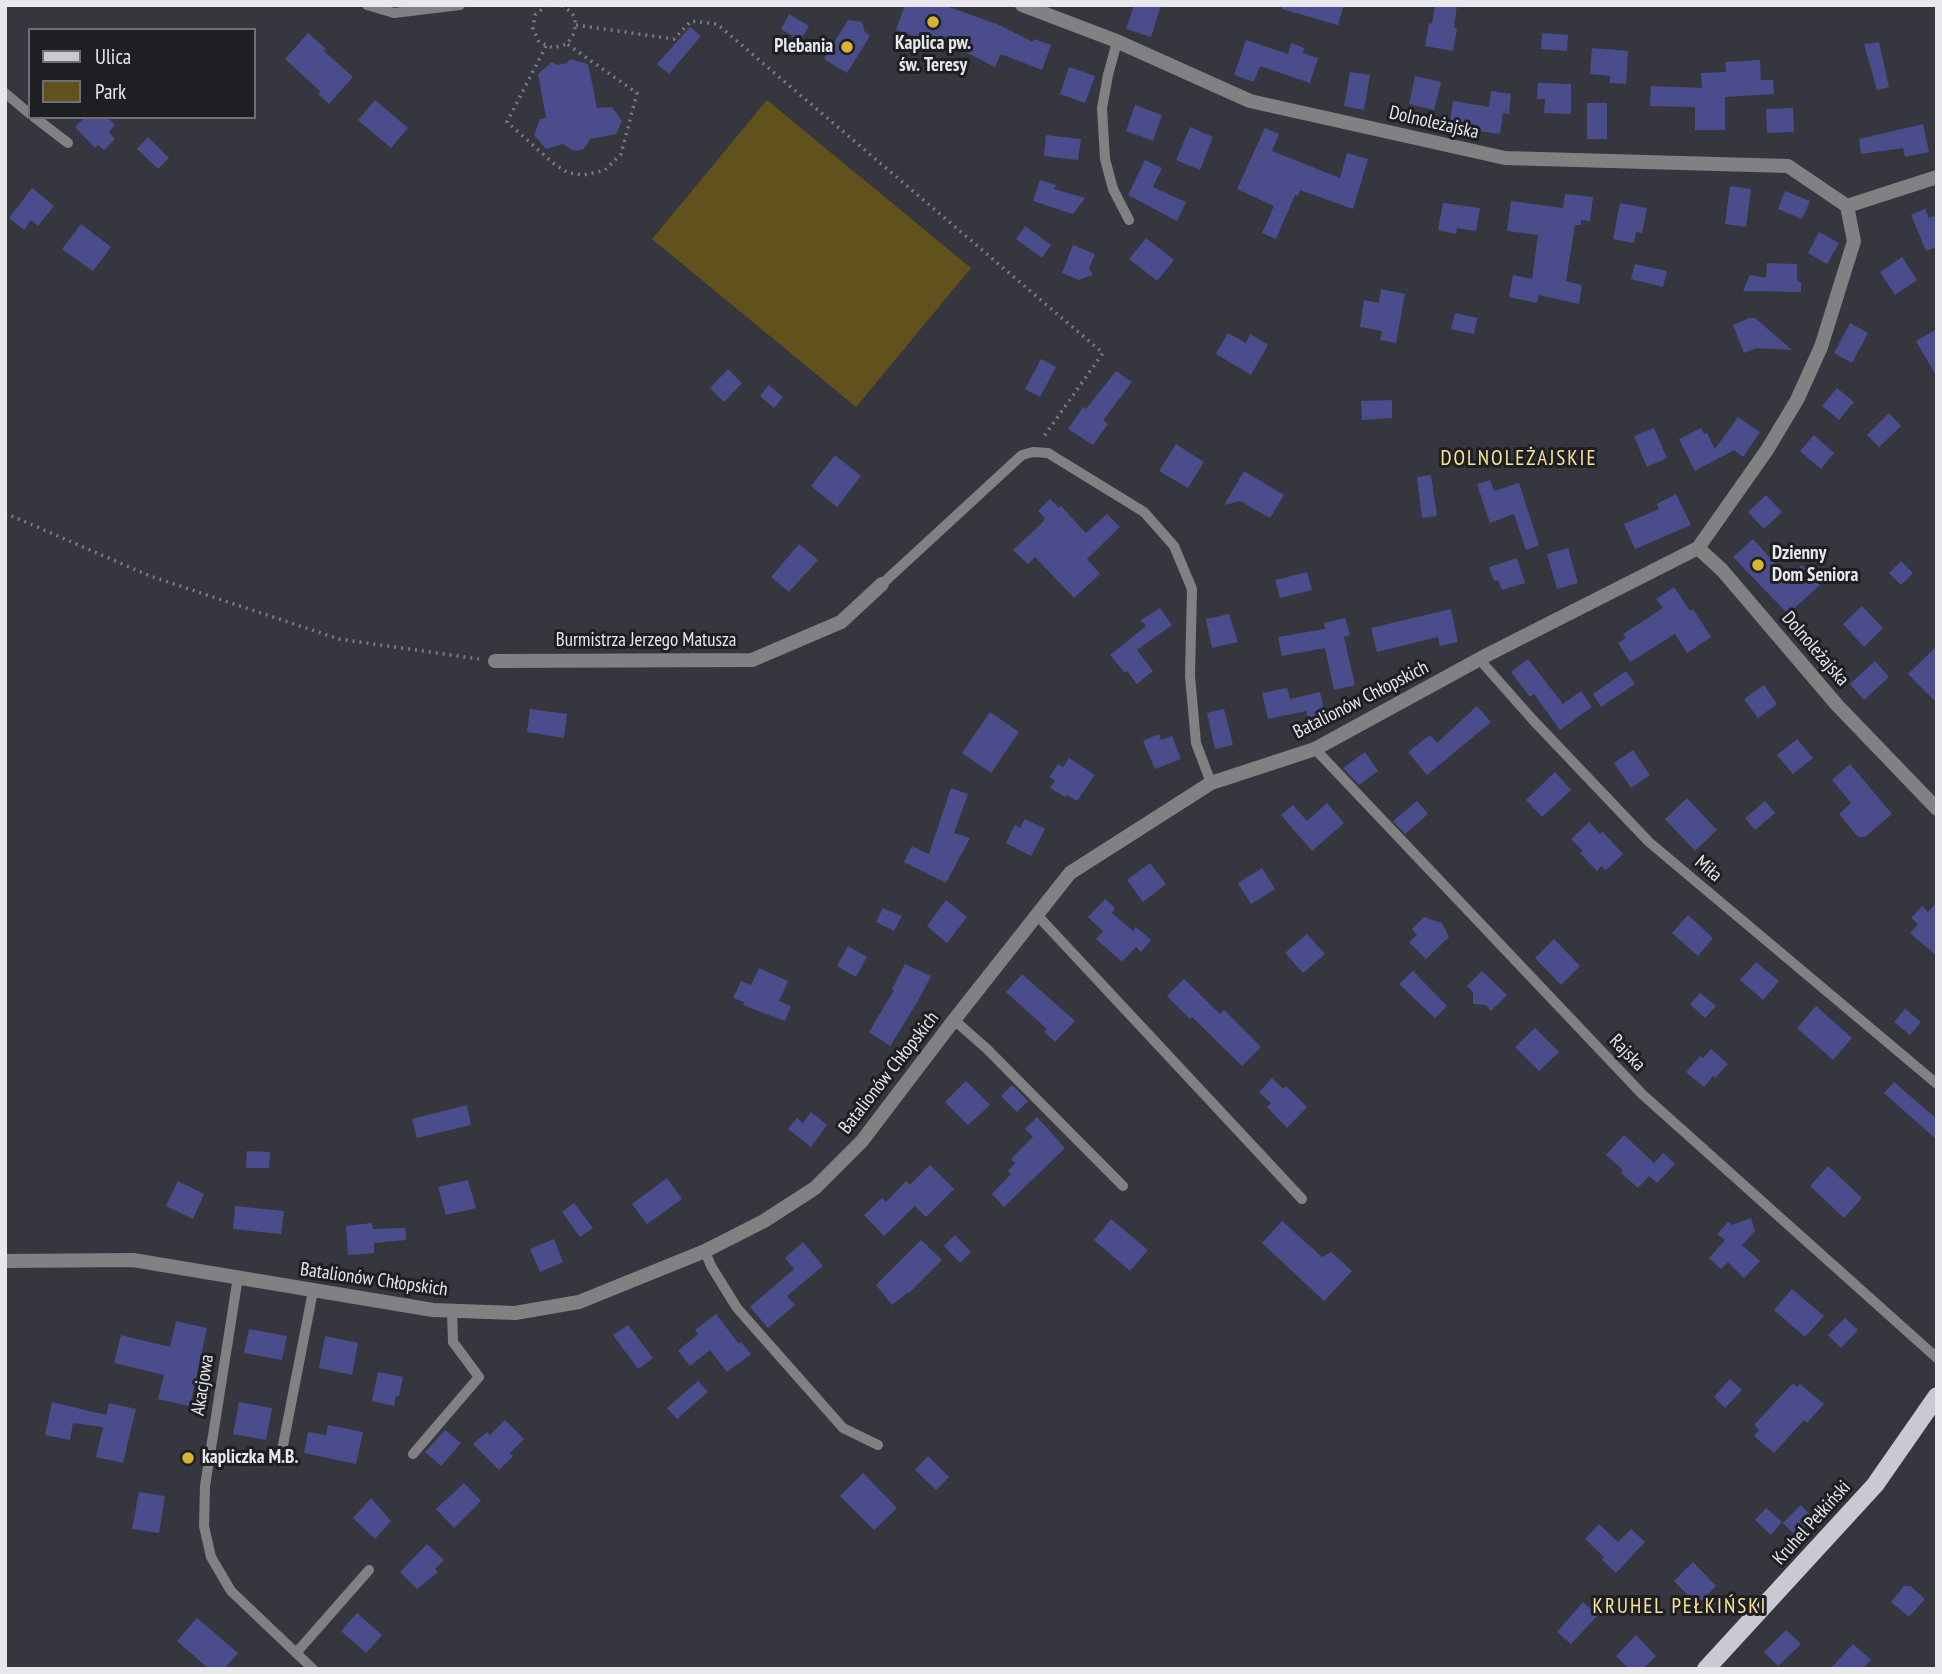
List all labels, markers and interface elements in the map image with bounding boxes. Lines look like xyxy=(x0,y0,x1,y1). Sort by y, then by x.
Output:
marker: Kaplica pw. św. Teresy xyxy=(925,14,941,30)
legend xyxy=(28,28,256,119)
place label: Kaplica pw. św. Teresy xyxy=(895,33,971,77)
place label: Plebania xyxy=(774,36,833,58)
marker: Plebania xyxy=(839,39,855,55)
text: Ulica xyxy=(95,43,131,70)
text: Park xyxy=(95,78,126,105)
street label: Dolnoleżajska xyxy=(1387,102,1481,144)
district label: DOLNOLEŻAJSKIE xyxy=(1442,446,1596,472)
place label: Dzienny Dom Seniora xyxy=(1772,543,1858,587)
marker: Dzienny Dom Seniora xyxy=(1750,557,1766,573)
street label: Dolnoleżajska xyxy=(1776,607,1854,691)
street label: Burmistrza Jerzego Matusza xyxy=(556,630,736,652)
street label: Batalionów Chłopskich xyxy=(1290,656,1432,744)
street label: Miła xyxy=(1690,851,1726,887)
street label: Batalionów Chłopskich xyxy=(834,1007,944,1139)
street label: Rajska xyxy=(1604,1030,1650,1076)
street label: Batalionów Chłopskich xyxy=(299,1258,449,1302)
street label: Akacjowa xyxy=(187,1353,219,1417)
place label: kapliczka M.B. xyxy=(202,1447,298,1469)
marker: kapliczka M.B. xyxy=(180,1450,196,1466)
street label: Kruhel Pełkiński xyxy=(1768,1476,1856,1570)
district label: KRUHEL PEŁKIŃSKI xyxy=(1595,1594,1765,1620)

